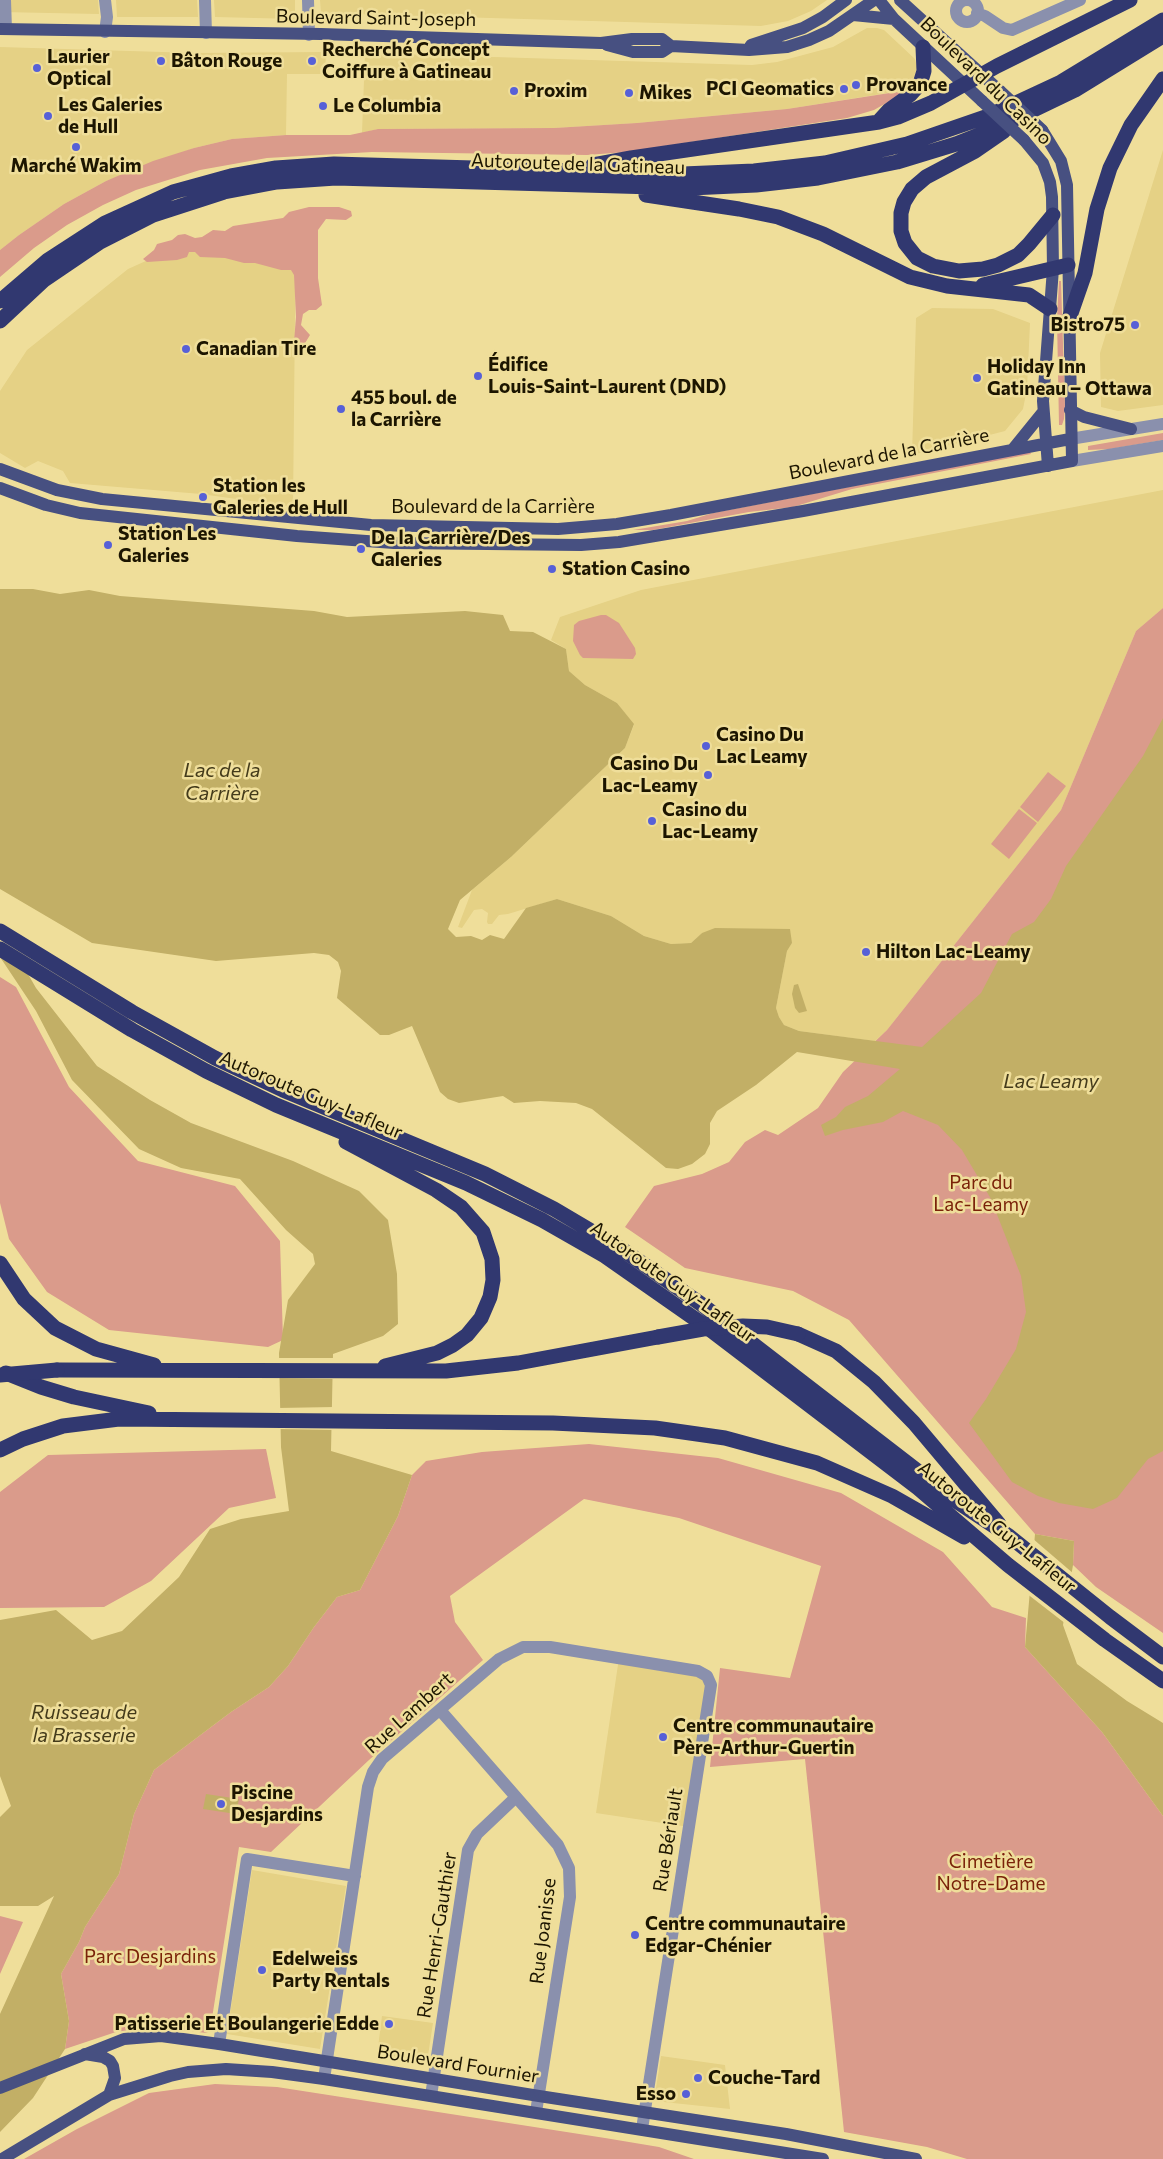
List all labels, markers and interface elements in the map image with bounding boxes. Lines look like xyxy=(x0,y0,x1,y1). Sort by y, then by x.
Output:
street label: Boulevard Saint-Joseph xyxy=(276,5,476,31)
street label: Boulevard du Casino xyxy=(915,12,1057,150)
place label: Recherché Concept Coiffure à Gatineau xyxy=(322,39,491,83)
place label: Laurier Optical xyxy=(47,46,111,90)
place label: Bâton Rouge xyxy=(171,50,282,72)
marker: Bâton Rouge xyxy=(155,55,167,67)
marker: Recherché Concept Coiffure à Gatineau xyxy=(306,55,318,67)
marker: Laurier Optical xyxy=(31,62,43,74)
place label: Provance xyxy=(866,74,947,96)
place label: PCI Geomatics xyxy=(706,78,834,100)
marker: Provance xyxy=(850,79,862,91)
place label: Proxim xyxy=(524,80,587,102)
place label: Mikes xyxy=(639,82,692,104)
marker: PCI Geomatics xyxy=(838,83,850,95)
marker: Proxim xyxy=(508,85,520,97)
marker: Mikes xyxy=(623,87,635,99)
place label: Les Galeries de Hull xyxy=(58,94,163,138)
place label: Le Columbia xyxy=(333,95,441,117)
marker: Le Columbia xyxy=(317,100,329,112)
marker: Les Galeries de Hull xyxy=(42,110,54,122)
marker: Marché Wakim xyxy=(70,141,82,153)
street label: Autoroute de la Gatineau xyxy=(471,149,685,179)
place label: Marché Wakim xyxy=(10,155,142,177)
place label: Bistro75 xyxy=(1051,314,1125,336)
marker: Bistro75 xyxy=(1129,319,1141,331)
place label: Canadian Tire xyxy=(196,338,316,360)
marker: Canadian Tire xyxy=(180,343,192,355)
place label: Édifice Louis-Saint-Laurent (DND) xyxy=(488,354,726,398)
place label: Holiday Inn Gatineau – Ottawa xyxy=(987,356,1152,400)
marker: Édifice Louis-Saint-Laurent (DND) xyxy=(472,370,484,382)
marker: Holiday Inn Gatineau – Ottawa xyxy=(971,372,983,384)
place label: 455 boul. de la Carrière xyxy=(351,387,457,431)
marker: 455 boul. de la Carrière xyxy=(335,403,347,415)
street label: Boulevard de la Carrière xyxy=(787,423,991,485)
place label: Station les Galeries de Hull xyxy=(213,475,348,519)
marker: Station les Galeries de Hull xyxy=(197,491,209,503)
street label: Boulevard de la Carrière xyxy=(391,496,595,518)
place label: Station Les Galeries xyxy=(118,523,216,567)
place label: De la Carrière/Des Galeries xyxy=(371,527,530,571)
marker: Station Les Galeries xyxy=(102,539,114,551)
marker: De la Carrière/Des Galeries xyxy=(355,543,367,555)
place label: Station Casino xyxy=(562,558,690,580)
marker: Station Casino xyxy=(546,563,558,575)
place label: Casino Du Lac Leamy xyxy=(716,724,808,768)
marker: Casino Du Lac Leamy xyxy=(700,740,712,752)
place label: Casino Du Lac-Leamy xyxy=(602,753,698,797)
water label: Lac de la Carrière xyxy=(183,758,261,805)
marker: Casino Du Lac-Leamy xyxy=(702,769,714,781)
place label: Casino du Lac-Leamy xyxy=(662,799,758,843)
marker: Casino du Lac-Leamy xyxy=(646,815,658,827)
place label: Hilton Lac-Leamy xyxy=(876,941,1031,963)
marker: Hilton Lac-Leamy xyxy=(860,946,872,958)
street label: Autoroute Guy-Lafleur xyxy=(216,1046,406,1144)
water label: Lac Leamy xyxy=(1003,1069,1099,1093)
park label: Parc du Lac-Leamy xyxy=(933,1172,1029,1216)
street label: Autoroute Guy-Lafleur xyxy=(586,1216,760,1348)
street label: Autoroute Guy-Lafleur xyxy=(913,1456,1081,1598)
street label: Rue Lambert xyxy=(360,1667,458,1759)
water label: Ruisseau de la Brasserie xyxy=(31,1700,137,1747)
place label: Centre communautaire Père-Arthur-Guertin xyxy=(673,1715,874,1759)
marker: Centre communautaire Père-Arthur-Guertin xyxy=(657,1731,669,1743)
place label: Piscine Desjardins xyxy=(231,1782,323,1826)
street label: Rue Bériault xyxy=(649,1786,687,1894)
marker: Piscine Desjardins xyxy=(215,1798,227,1810)
street label: Rue Henri-Gauthier xyxy=(413,1850,461,2020)
park label: Cimetière Notre-Dame xyxy=(936,1851,1046,1895)
street label: Rue Joanisse xyxy=(525,1877,561,1985)
place label: Centre communautaire Edgar-Chénier xyxy=(645,1913,846,1957)
marker: Centre communautaire Edgar-Chénier xyxy=(629,1929,641,1941)
park label: Parc Desjardins xyxy=(84,1946,216,1968)
place label: Edelweiss Party Rentals xyxy=(272,1948,390,1992)
marker: Edelweiss Party Rentals xyxy=(256,1964,268,1976)
place label: Patisserie Et Boulangerie Edde xyxy=(115,2013,379,2035)
marker: Patisserie Et Boulangerie Edde xyxy=(383,2018,395,2030)
street label: Boulevard Fournier xyxy=(375,2040,541,2088)
place label: Couche-Tard xyxy=(708,2067,820,2089)
marker: Couche-Tard xyxy=(692,2072,704,2084)
place label: Esso xyxy=(636,2083,676,2105)
marker: Esso xyxy=(680,2088,692,2100)

